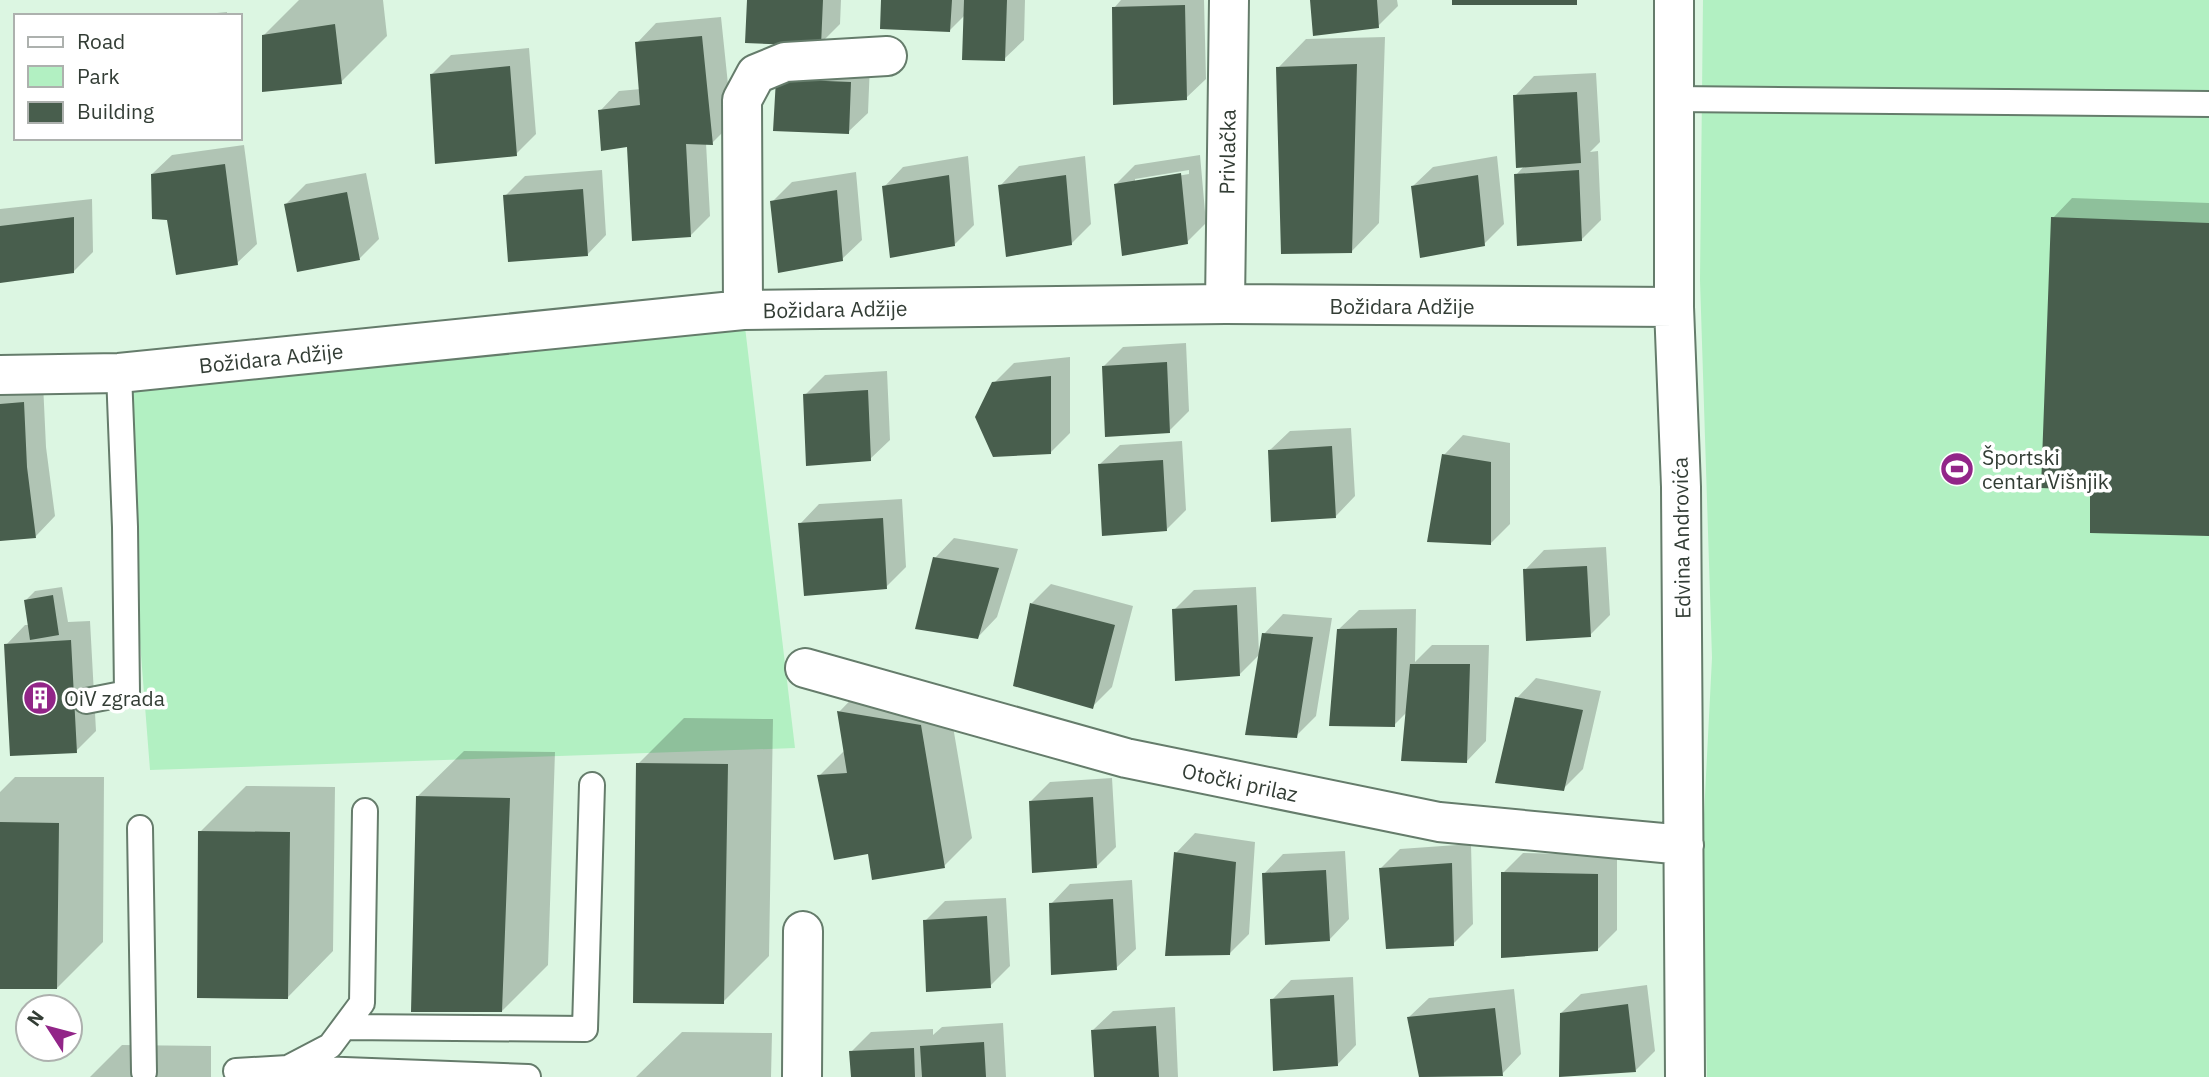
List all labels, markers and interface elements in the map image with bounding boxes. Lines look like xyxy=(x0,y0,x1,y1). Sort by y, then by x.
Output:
legend xyxy=(14,14,242,140)
text: Road xyxy=(77,27,125,55)
text: Park xyxy=(77,62,120,90)
text: Building xyxy=(77,97,154,125)
street label: Privlačka xyxy=(1212,109,1242,195)
street label: Božidara Adžije xyxy=(1330,292,1474,320)
street label: Božidara Adžije xyxy=(762,294,908,324)
street label: Božidara Adžije xyxy=(197,337,345,379)
place label: Športski centar Višnjik xyxy=(1982,443,2109,495)
sports icon: Športski centar Višnjik xyxy=(1938,450,1976,488)
street label: Edvina Androvića xyxy=(1666,457,1696,619)
building icon: OiV zgrada xyxy=(21,679,59,717)
place label: OiV zgrada xyxy=(64,684,165,712)
street label: Otočki prilaz xyxy=(1180,756,1301,808)
north arrow xyxy=(14,993,84,1063)
text: N xyxy=(21,1005,49,1031)

